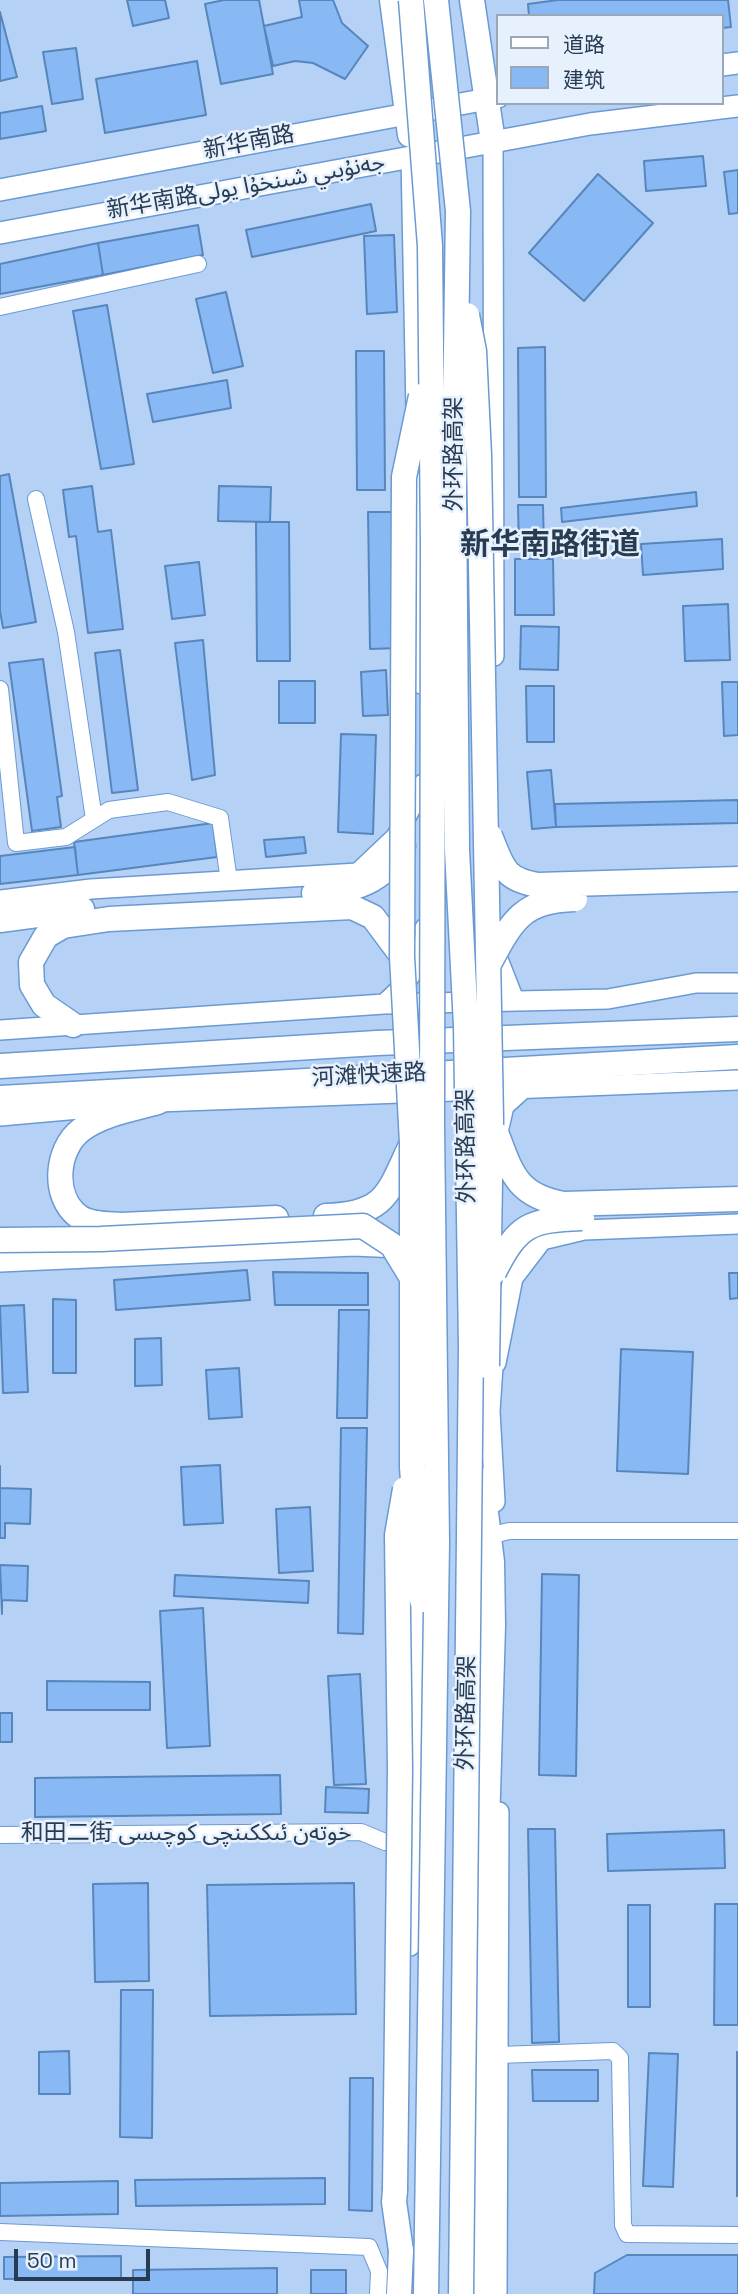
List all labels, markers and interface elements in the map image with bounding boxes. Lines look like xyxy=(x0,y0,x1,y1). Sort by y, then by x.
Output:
legend xyxy=(496,14,724,105)
text: 道路 xyxy=(563,31,605,58)
text: 建筑 xyxy=(563,66,605,93)
street label: 新华南路 xyxy=(201,121,297,165)
street label: 新华南路جەنۇبىي شىنخۇا يولى xyxy=(105,149,387,225)
street label: 外环路高架 xyxy=(441,397,469,511)
district label: 新华南路街道 xyxy=(460,528,640,564)
street label: 河滩快速路 xyxy=(311,1059,427,1093)
street label: 外环路高架 xyxy=(452,1088,482,1204)
street label: 外环路高架 xyxy=(452,1655,482,1771)
street label: 和田二街 خوتەن ئىككىنچى كوچىسى xyxy=(21,1820,351,1848)
scale bar xyxy=(18,2234,154,2278)
text: 50 m xyxy=(27,2247,77,2274)

